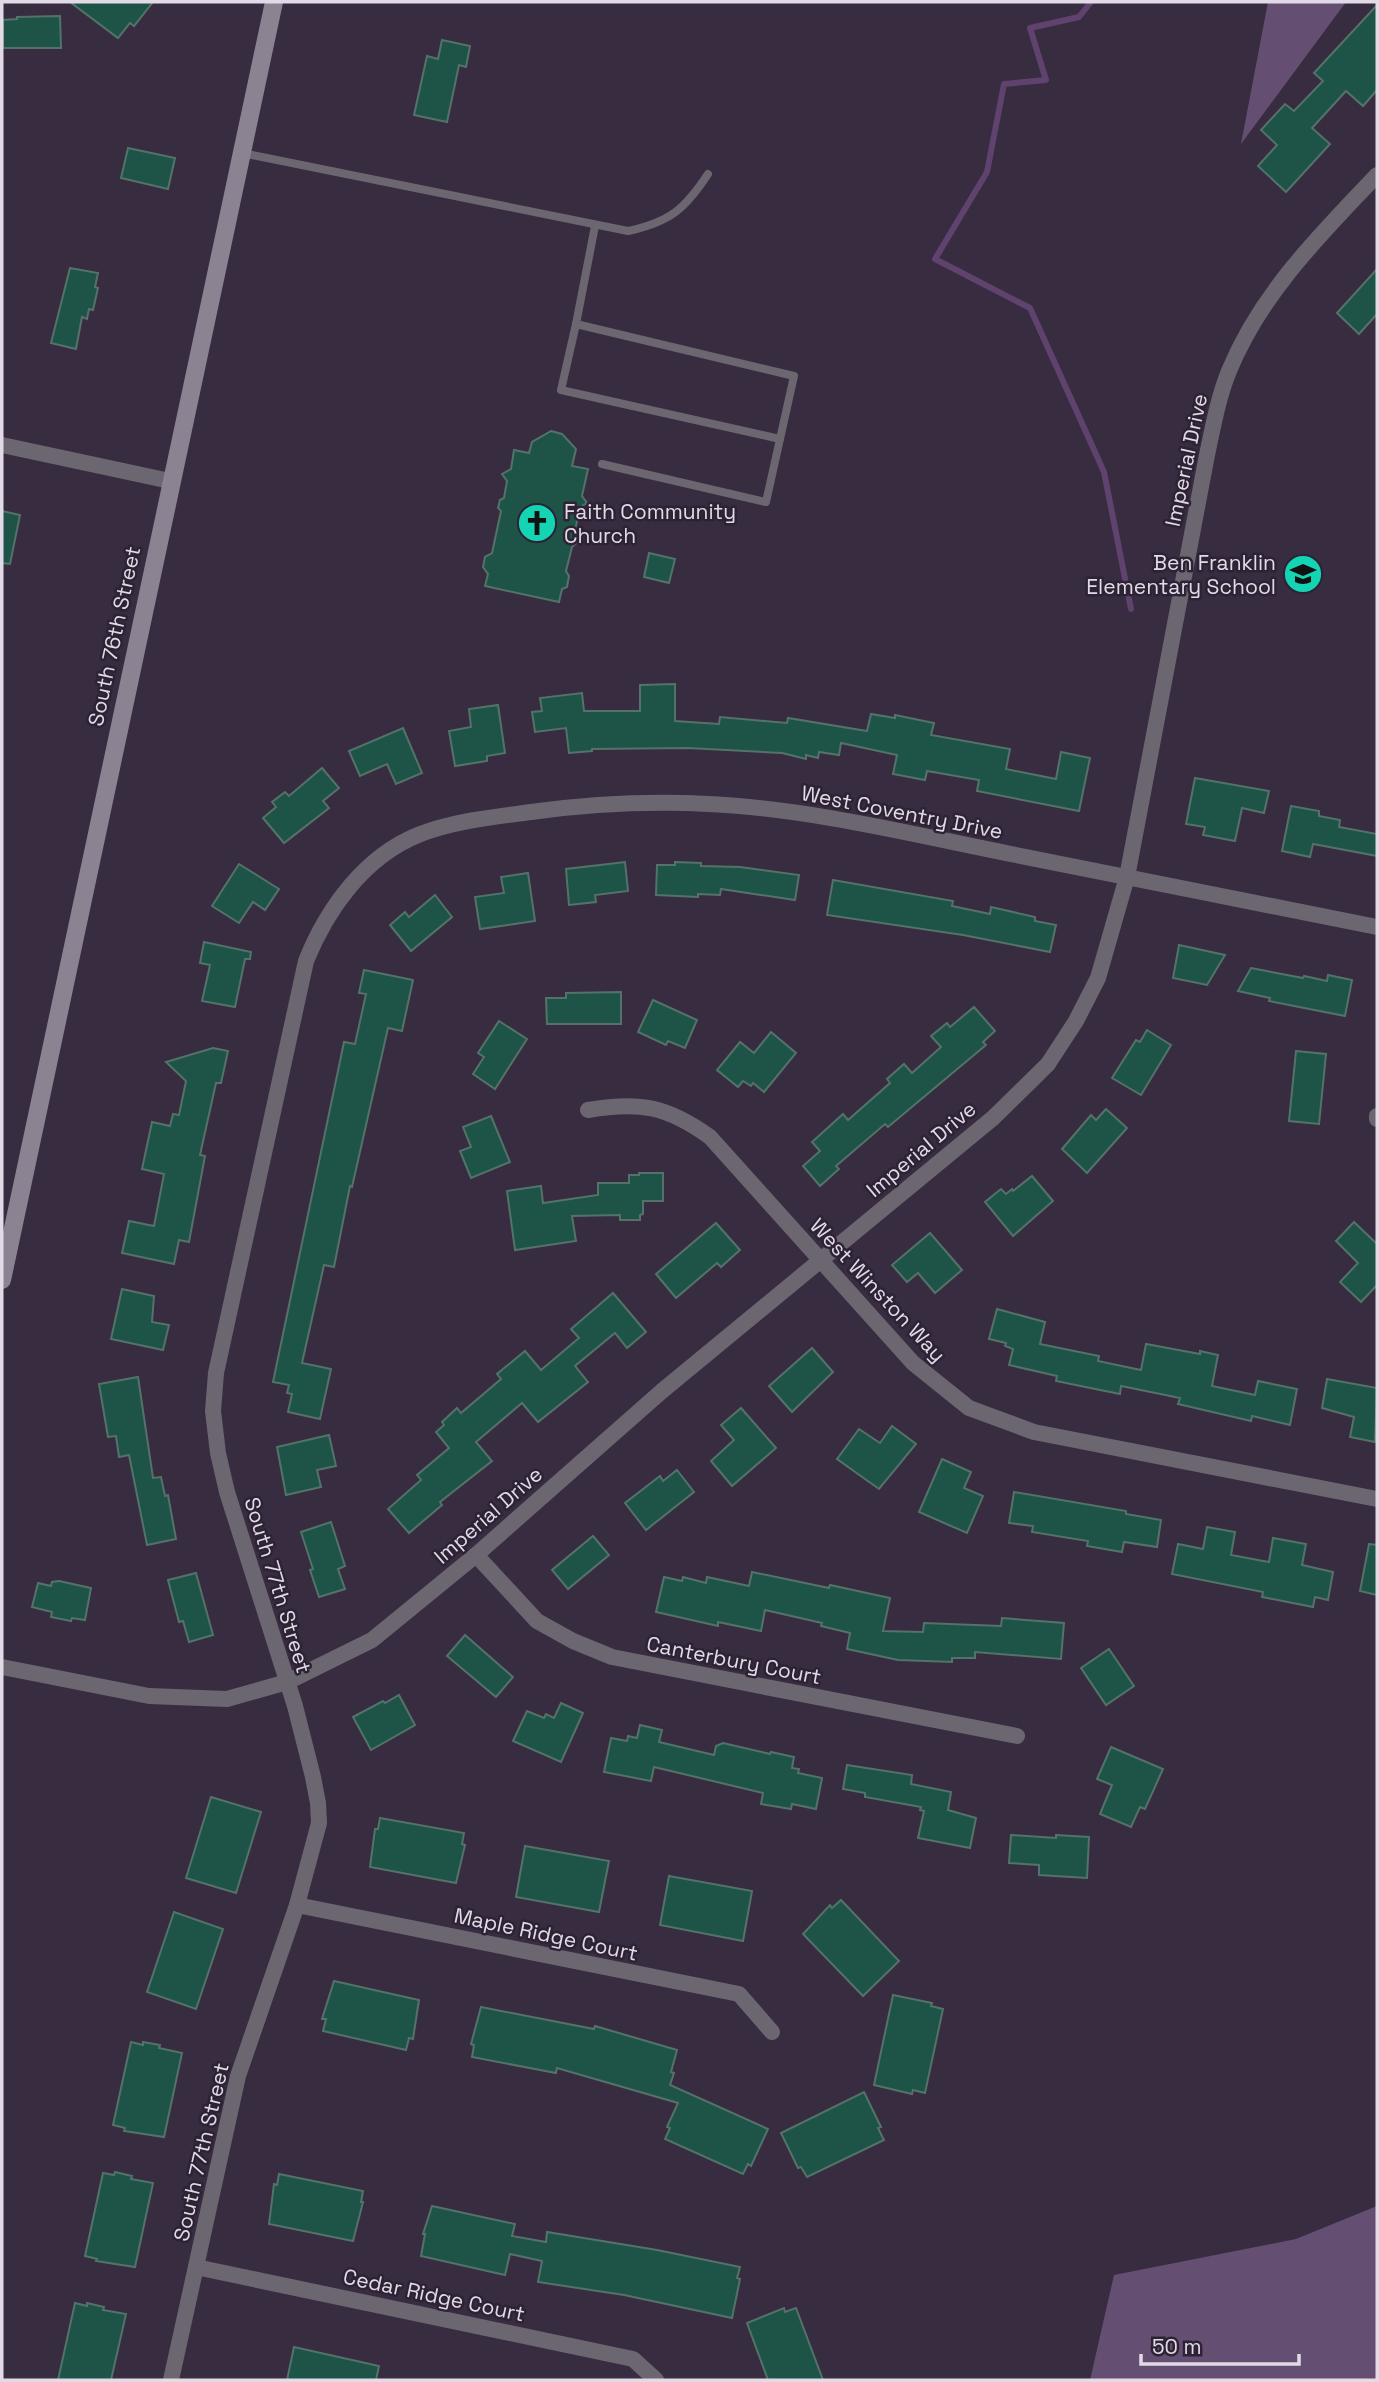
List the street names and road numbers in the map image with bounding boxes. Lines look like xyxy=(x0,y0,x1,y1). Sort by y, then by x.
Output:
street label: Imperial Drive xyxy=(1159,391,1213,529)
street label: South 76th Street xyxy=(82,544,146,728)
street label: West Coventry Drive xyxy=(799,779,1005,845)
street label: Imperial Drive xyxy=(861,1095,981,1203)
street label: West Winston Way xyxy=(804,1213,952,1367)
street label: Imperial Drive xyxy=(428,1460,548,1570)
street label: South 77th Street xyxy=(238,1494,318,1676)
street label: Canterbury Court xyxy=(644,1630,824,1690)
street label: Maple Ridge Court xyxy=(452,1901,640,1967)
street label: South 77th Street xyxy=(167,2060,235,2244)
street label: Cedar Ridge Court xyxy=(341,2263,527,2327)

